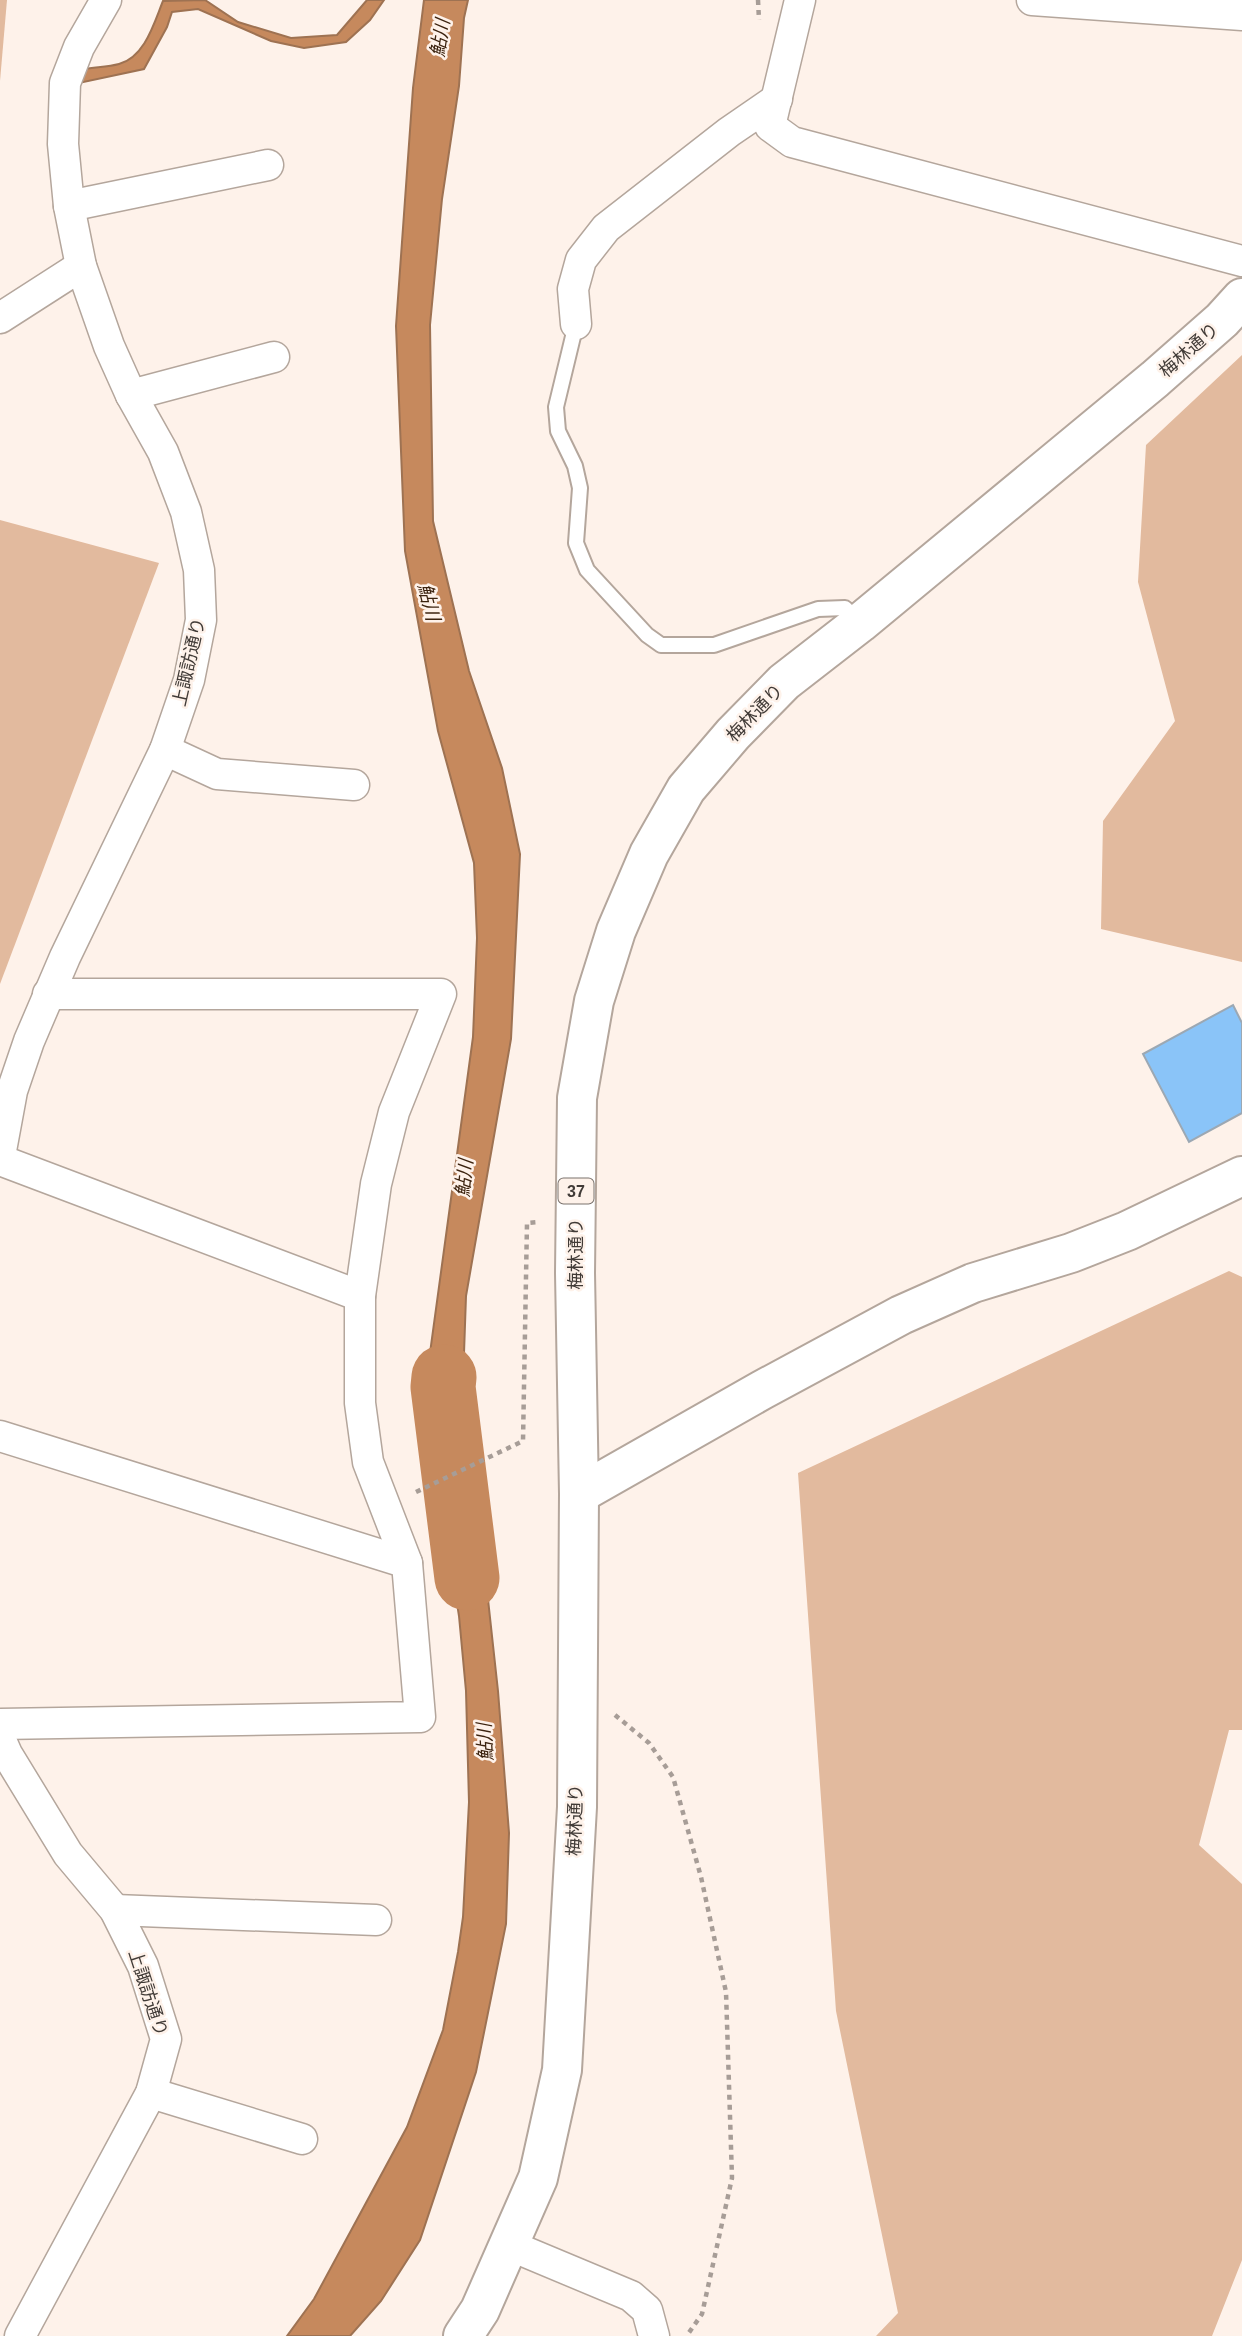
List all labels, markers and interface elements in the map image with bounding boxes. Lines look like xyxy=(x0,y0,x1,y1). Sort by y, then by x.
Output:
water label: 鮎川 xyxy=(427,16,454,58)
street label: 梅林通り xyxy=(1155,319,1223,381)
water label: 鮎川 xyxy=(414,581,444,625)
street label: 上諏訪通り xyxy=(169,616,209,708)
street label: 梅林通り xyxy=(723,680,787,746)
water label: 鮎川 xyxy=(452,1156,477,1198)
road number: 37 xyxy=(558,1178,594,1204)
street label: 梅林通り xyxy=(566,1218,586,1290)
water label: 鮎川 xyxy=(473,1720,496,1762)
street label: 梅林通り xyxy=(564,1784,586,1856)
street label: 上諏訪通り xyxy=(125,1947,171,2039)

